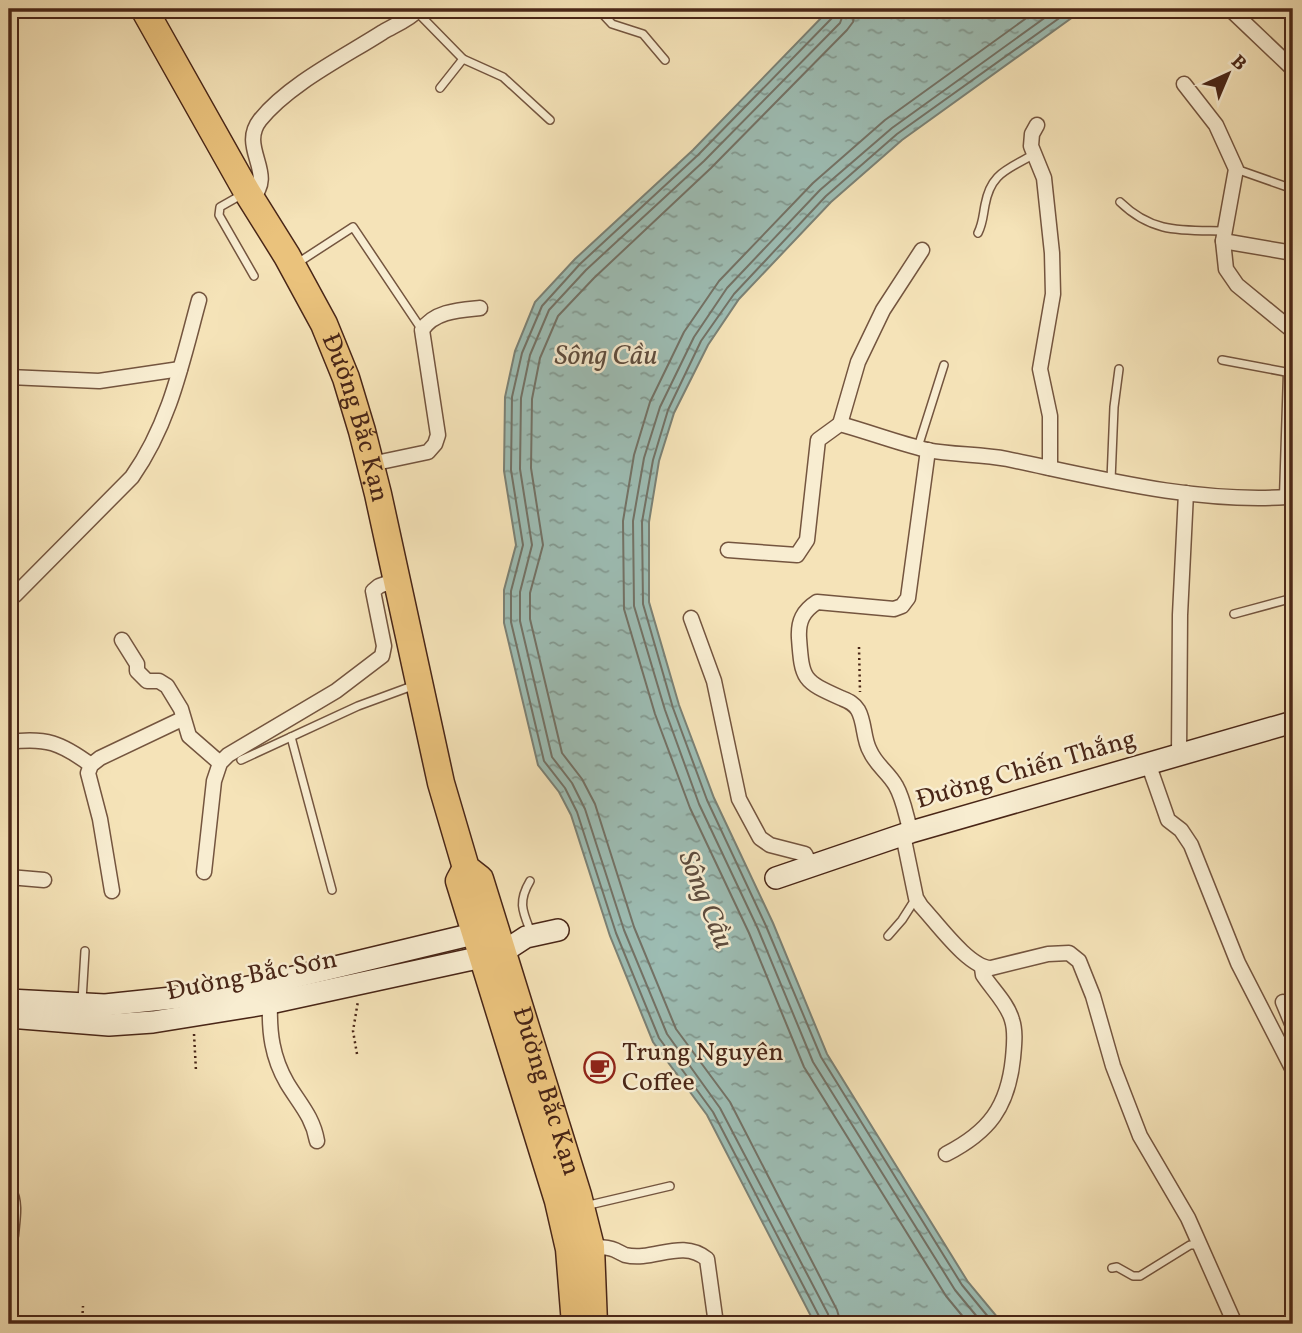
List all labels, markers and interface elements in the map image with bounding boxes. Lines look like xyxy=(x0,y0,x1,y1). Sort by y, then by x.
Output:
north arrow xyxy=(1194,38,1264,108)
text: B xyxy=(1225,49,1252,77)
street label: Đường Bắc Kạn xyxy=(312,328,397,506)
water label: Sông Cầu xyxy=(555,337,657,376)
street label: Đường Chiến Thắng xyxy=(912,721,1140,819)
water label: Sông Cầu xyxy=(668,845,742,955)
street label: Đường Bắc Sơn xyxy=(164,942,340,1010)
street label: Đường Bắc Kạn xyxy=(503,1002,589,1180)
place label: Trung Nguyên Coffee xyxy=(622,1035,784,1101)
cafe icon: Trung Nguyên Coffee xyxy=(582,1051,616,1085)

